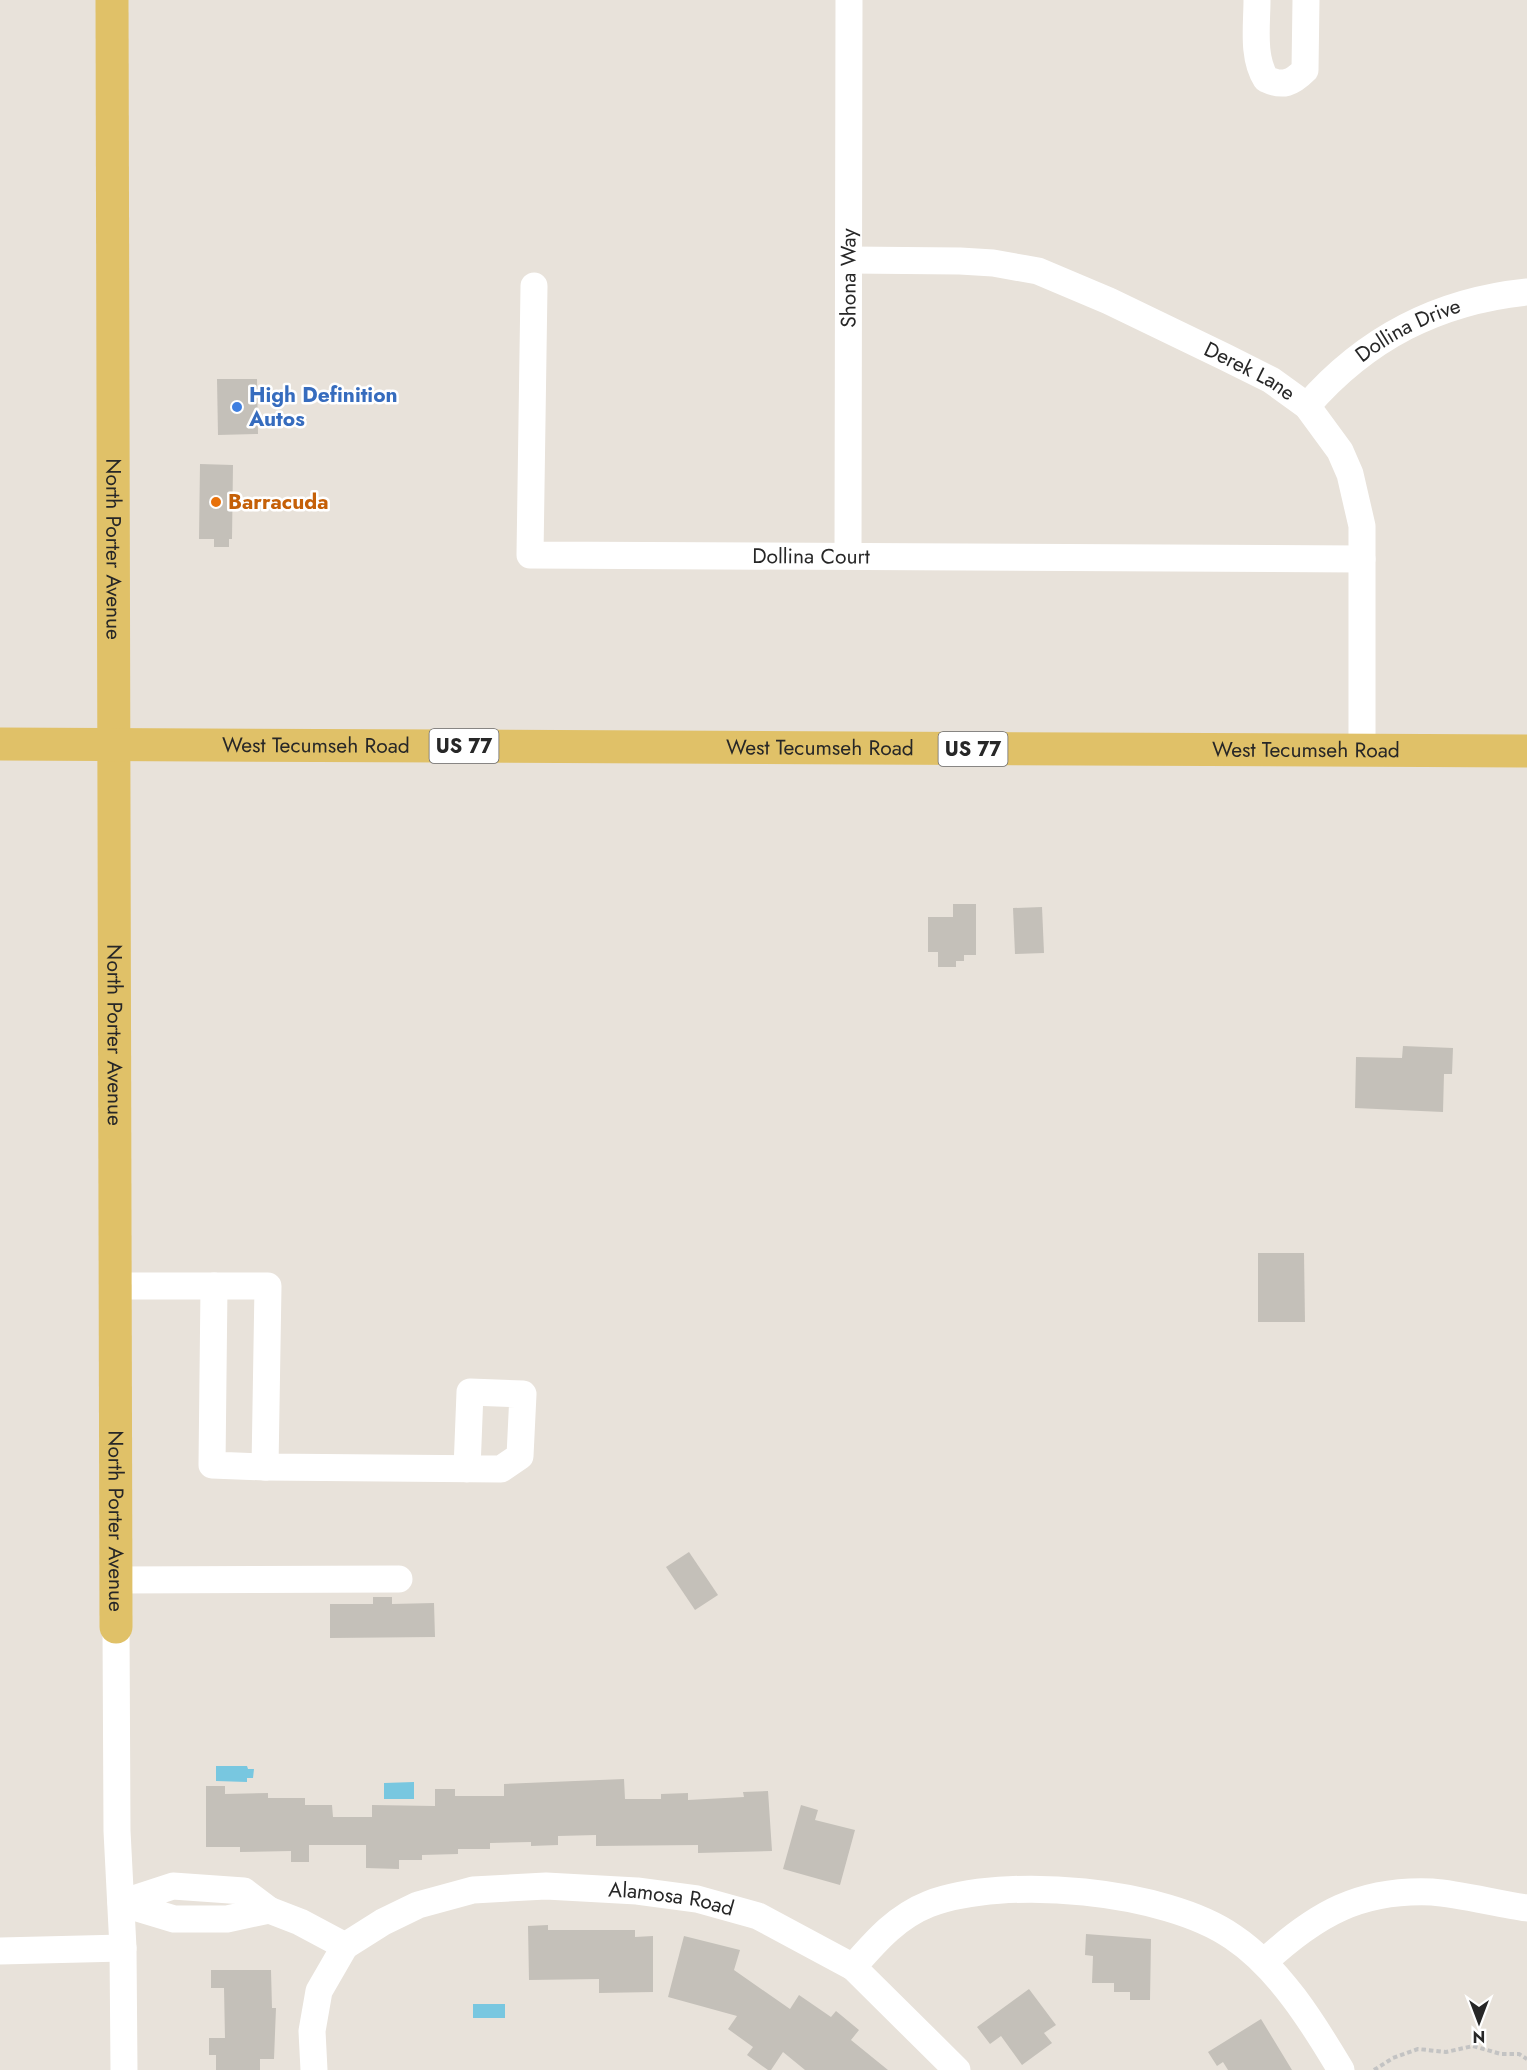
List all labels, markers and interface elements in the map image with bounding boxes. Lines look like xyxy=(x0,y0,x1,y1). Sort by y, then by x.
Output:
street label: Shona Way xyxy=(833,228,864,328)
street label: Dollina Drive xyxy=(1349,291,1464,369)
street label: Derek Lane xyxy=(1199,334,1302,408)
place label: High Definition Autos xyxy=(248,380,398,434)
marker: High Definition Autos xyxy=(230,400,244,414)
street label: North Porter Avenue xyxy=(98,458,129,640)
place label: Barracuda xyxy=(228,487,329,517)
marker: Barracuda xyxy=(209,495,223,509)
street label: Dollina Court xyxy=(752,541,870,572)
road number: US 77 xyxy=(430,729,498,763)
street label: West Tecumseh Road xyxy=(222,730,410,761)
street label: West Tecumseh Road xyxy=(726,732,914,763)
road number: US 77 xyxy=(938,732,1008,766)
street label: West Tecumseh Road xyxy=(1212,735,1400,765)
street label: North Porter Avenue xyxy=(99,944,130,1126)
street label: North Porter Avenue xyxy=(101,1430,131,1612)
street label: Alamosa Road xyxy=(608,1874,737,1924)
north arrow xyxy=(1449,1992,1509,2052)
text: N xyxy=(1473,2025,1485,2048)

